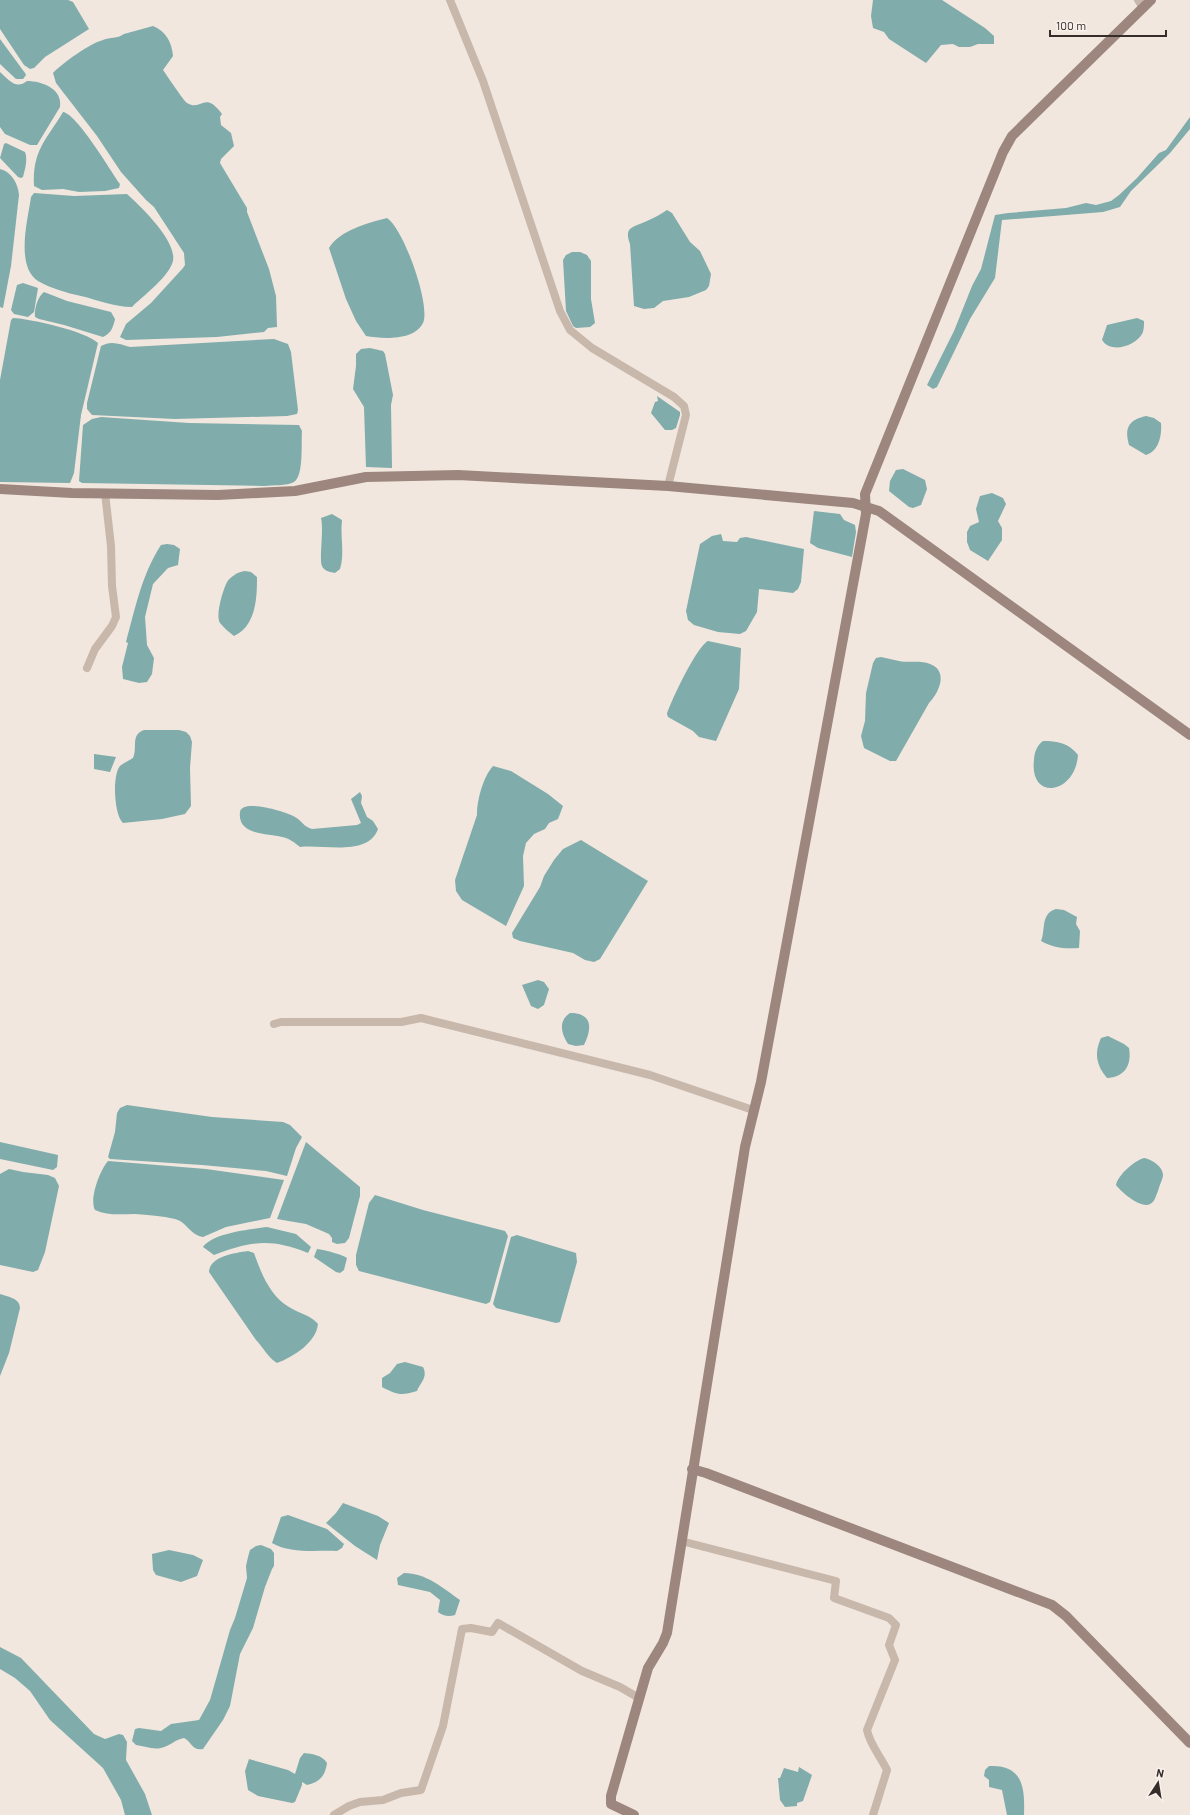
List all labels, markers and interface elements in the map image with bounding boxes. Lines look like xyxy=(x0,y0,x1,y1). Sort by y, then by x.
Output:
scale bar xyxy=(1050,12,1166,38)
text: 100 m xyxy=(1056,18,1086,32)
north arrow xyxy=(1138,1763,1178,1803)
text: N xyxy=(1155,1766,1165,1780)

